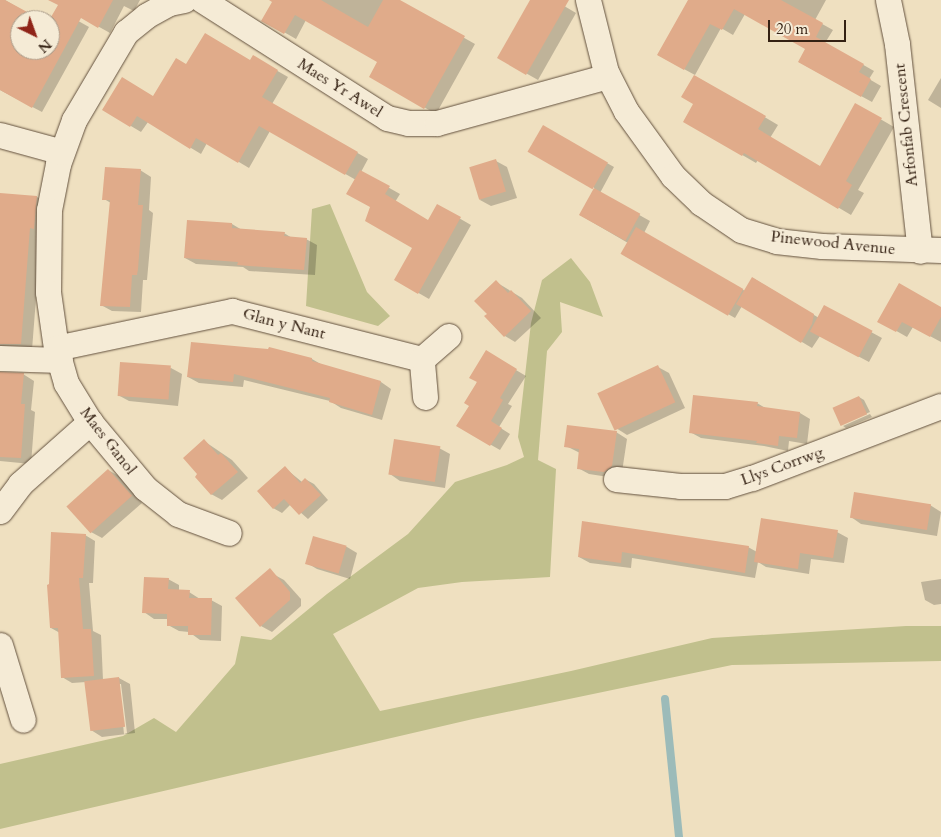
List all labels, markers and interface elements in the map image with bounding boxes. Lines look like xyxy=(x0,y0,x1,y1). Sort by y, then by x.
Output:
north arrow xyxy=(10,10,60,60)
scale bar xyxy=(771,10,848,42)
text: 20 m xyxy=(776,19,808,39)
text: N xyxy=(34,35,56,57)
street label: Maes Yr Awel xyxy=(294,54,386,122)
street label: Arfonfab Crescent xyxy=(890,62,922,188)
street label: Pinewood Avenue xyxy=(770,227,896,259)
street label: Glan y Nant xyxy=(241,304,327,344)
street label: Maes Ganol xyxy=(76,403,140,479)
street label: Llys Corrwg xyxy=(738,442,826,490)

